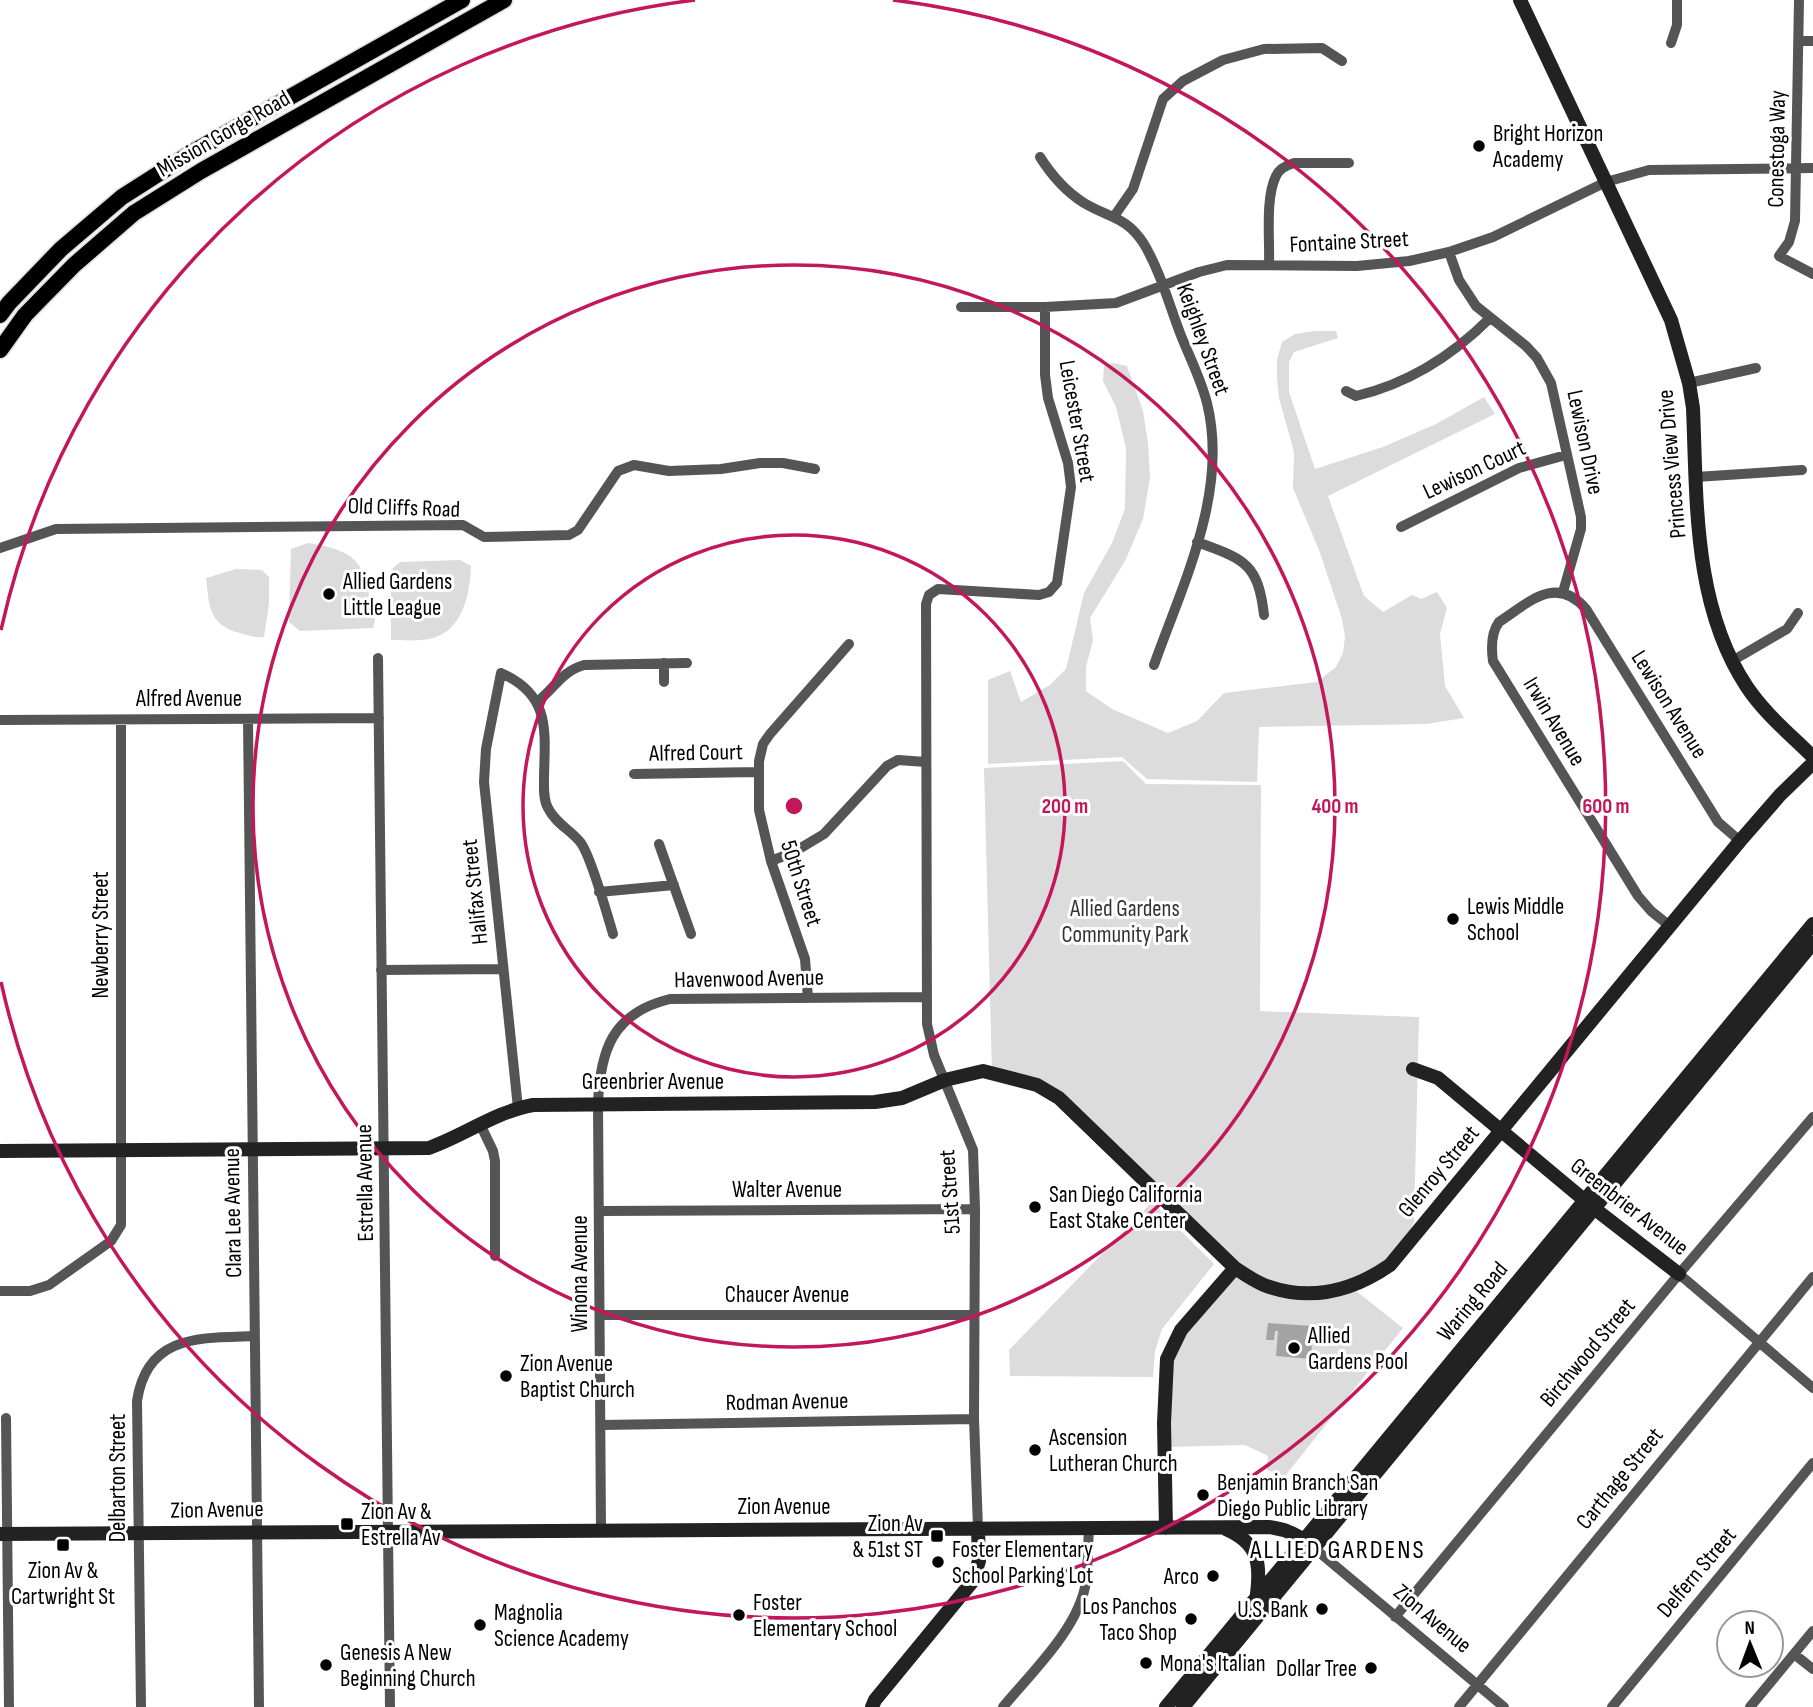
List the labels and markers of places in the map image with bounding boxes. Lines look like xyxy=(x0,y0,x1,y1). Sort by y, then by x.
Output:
place label: Bright Horizon Academy xyxy=(1492,120,1603,174)
marker: Bright Horizon Academy xyxy=(1471,138,1487,154)
place label: Allied Gardens Little League xyxy=(342,568,452,622)
marker: Allied Gardens Little League xyxy=(321,586,337,602)
centre of rings xyxy=(782,794,806,818)
place label: Lewis Middle School xyxy=(1467,893,1564,947)
marker: Lewis Middle School xyxy=(1445,911,1461,927)
place label: San Diego California East Stake Center xyxy=(1049,1181,1202,1235)
marker: San Diego California East Stake Center xyxy=(1027,1199,1043,1215)
place label: Allied Gardens Pool xyxy=(1307,1322,1408,1376)
marker: Allied Gardens Pool xyxy=(1286,1340,1302,1356)
place label: Zion Avenue Baptist Church xyxy=(520,1350,635,1404)
marker: Zion Avenue Baptist Church xyxy=(498,1368,514,1384)
place label: Ascension Lutheran Church xyxy=(1048,1424,1178,1478)
marker: Ascension Lutheran Church xyxy=(1027,1442,1043,1458)
place label: Benjamin Branch San Diego Public Library xyxy=(1217,1469,1378,1523)
marker: Benjamin Branch San Diego Public Library xyxy=(1195,1487,1211,1503)
place label: Zion Av & Estrella Av xyxy=(361,1498,441,1552)
place label: Zion Av & 51st ST xyxy=(853,1510,923,1564)
marker: Zion Av & Estrella Av xyxy=(339,1516,355,1532)
marker: Zion Av & 51st ST xyxy=(929,1528,945,1544)
place label: Foster Elementary School Parking Lot xyxy=(952,1536,1093,1590)
marker: Zion Av & Cartwright St xyxy=(55,1537,71,1553)
marker: Foster Elementary School Parking Lot xyxy=(930,1554,946,1570)
place label: Zion Av & Cartwright St xyxy=(11,1557,115,1611)
place label: Arco xyxy=(1163,1563,1199,1591)
marker: Arco xyxy=(1205,1568,1221,1584)
place label: Foster Elementary School xyxy=(753,1589,897,1643)
place label: Los Panchos Taco Shop xyxy=(1082,1593,1177,1647)
place label: U.S. Bank xyxy=(1237,1596,1308,1624)
place label: Magnolia Science Academy xyxy=(494,1599,629,1653)
marker: U.S. Bank xyxy=(1314,1601,1330,1617)
marker: Foster Elementary School xyxy=(731,1607,747,1623)
marker: Los Panchos Taco Shop xyxy=(1183,1611,1199,1627)
marker: Magnolia Science Academy xyxy=(472,1617,488,1633)
place label: Genesis A New Beginning Church xyxy=(340,1639,475,1693)
place label: Mona's Italian xyxy=(1160,1650,1266,1678)
marker: Mona's Italian xyxy=(1138,1655,1154,1671)
place label: Dollar Tree xyxy=(1276,1655,1357,1683)
marker: Genesis A New Beginning Church xyxy=(318,1657,334,1673)
marker: Dollar Tree xyxy=(1363,1660,1379,1676)

